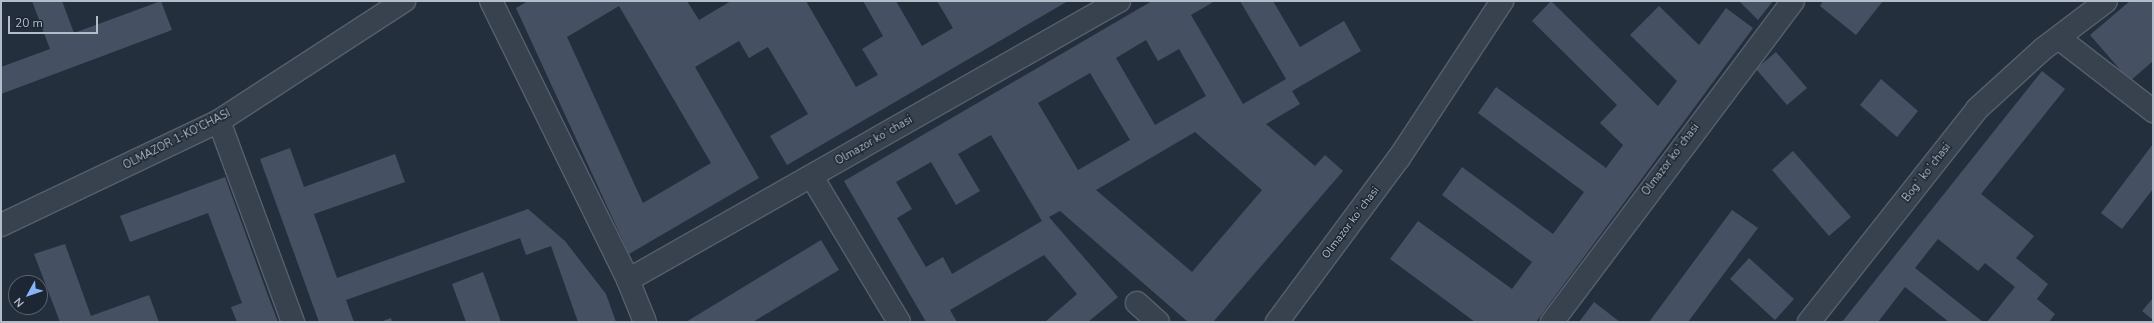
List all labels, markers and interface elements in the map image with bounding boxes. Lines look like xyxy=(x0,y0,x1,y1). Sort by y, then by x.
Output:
scale bar xyxy=(10,8,100,34)
text: 20 m xyxy=(15,15,43,31)
street label: OLMAZOR 1-KO'CHASI xyxy=(121,107,233,173)
street label: Olmazor koʻchasi xyxy=(833,114,915,168)
street label: Olmazor koʻchasi xyxy=(1640,121,1702,199)
street label: Bogʻ koʻchasi xyxy=(1900,141,1954,205)
street label: Olmazor koʻchasi xyxy=(1320,184,1382,262)
north arrow xyxy=(8,275,48,315)
text: N xyxy=(11,294,28,310)

